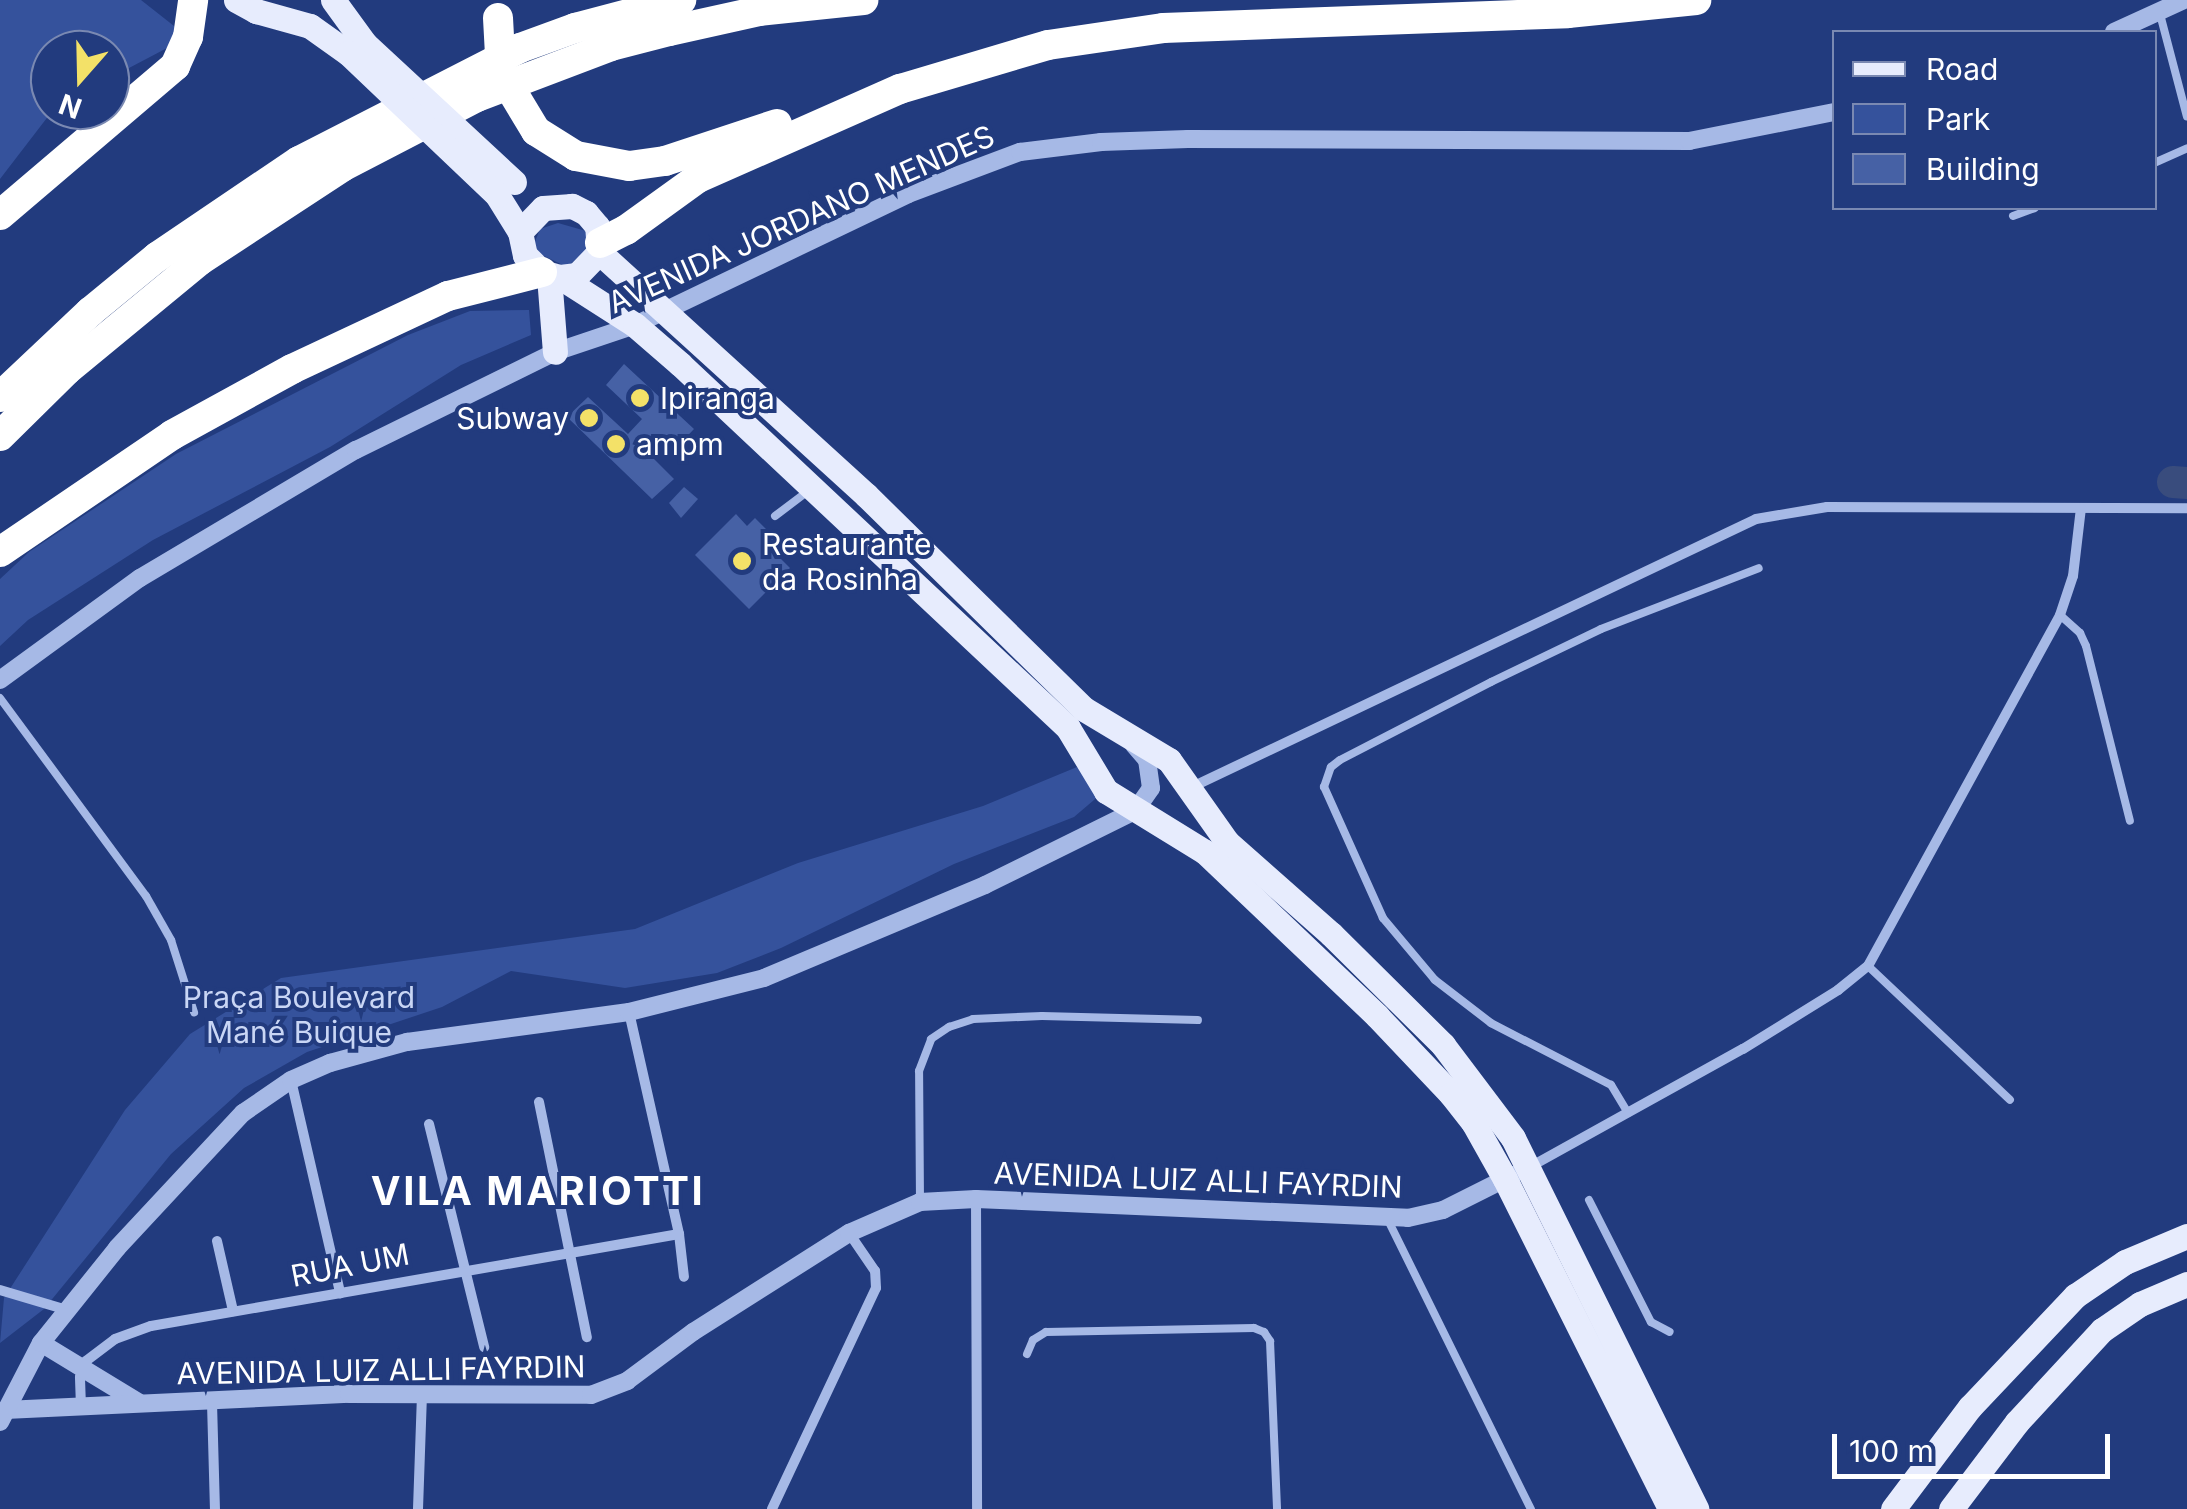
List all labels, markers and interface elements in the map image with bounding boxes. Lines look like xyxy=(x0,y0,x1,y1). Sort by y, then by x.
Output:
north arrow xyxy=(30,30,130,130)
legend xyxy=(1832,30,2157,210)
text: Road xyxy=(1926,51,1998,87)
text: N xyxy=(55,87,86,126)
text: Park xyxy=(1926,101,1990,137)
street label: AVENIDA JORDANO MENDES xyxy=(602,117,1000,321)
text: Building xyxy=(1926,151,2040,187)
place label: Ipiranga xyxy=(660,380,775,416)
marker: Ipiranga xyxy=(629,387,651,409)
place label: Subway xyxy=(456,400,569,436)
marker: Subway xyxy=(578,407,600,429)
place label: ampm xyxy=(636,426,724,462)
marker: ampm xyxy=(605,433,627,455)
place label: Restaurante da Rosinha xyxy=(762,526,932,596)
marker: Restaurante da Rosinha xyxy=(731,550,753,572)
park label: Praça Boulevard Mané Buique xyxy=(183,979,415,1050)
street label: AVENIDA LUIZ ALLI FAYRDIN xyxy=(993,1155,1403,1205)
district label: VILA MARIOTTI xyxy=(371,1167,705,1215)
street label: RUA UM xyxy=(288,1236,412,1294)
street label: AVENIDA LUIZ ALLI FAYRDIN xyxy=(176,1348,586,1392)
scale bar xyxy=(1837,1414,2114,1476)
text: 100 m xyxy=(1849,1433,1934,1469)

